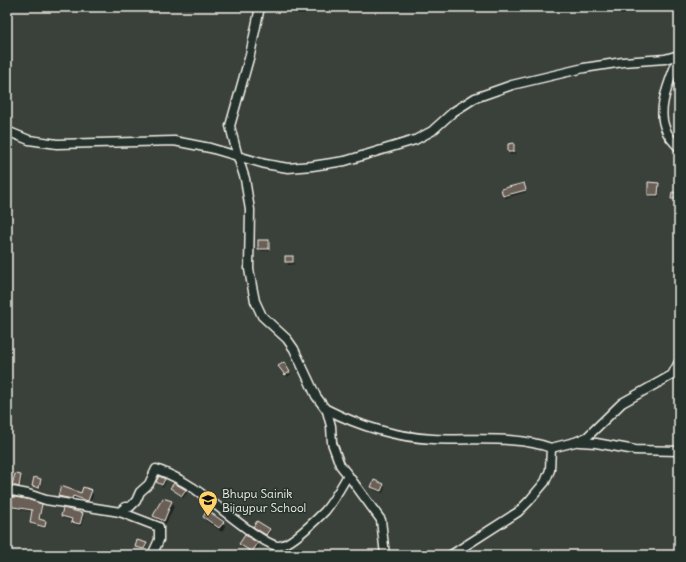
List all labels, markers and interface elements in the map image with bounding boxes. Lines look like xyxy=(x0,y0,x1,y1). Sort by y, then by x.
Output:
place label: Bhupu Sainik Bijaypur School xyxy=(222,486,306,515)
school or university icon: Bhupu Sainik Bijaypur School xyxy=(197,489,219,517)

